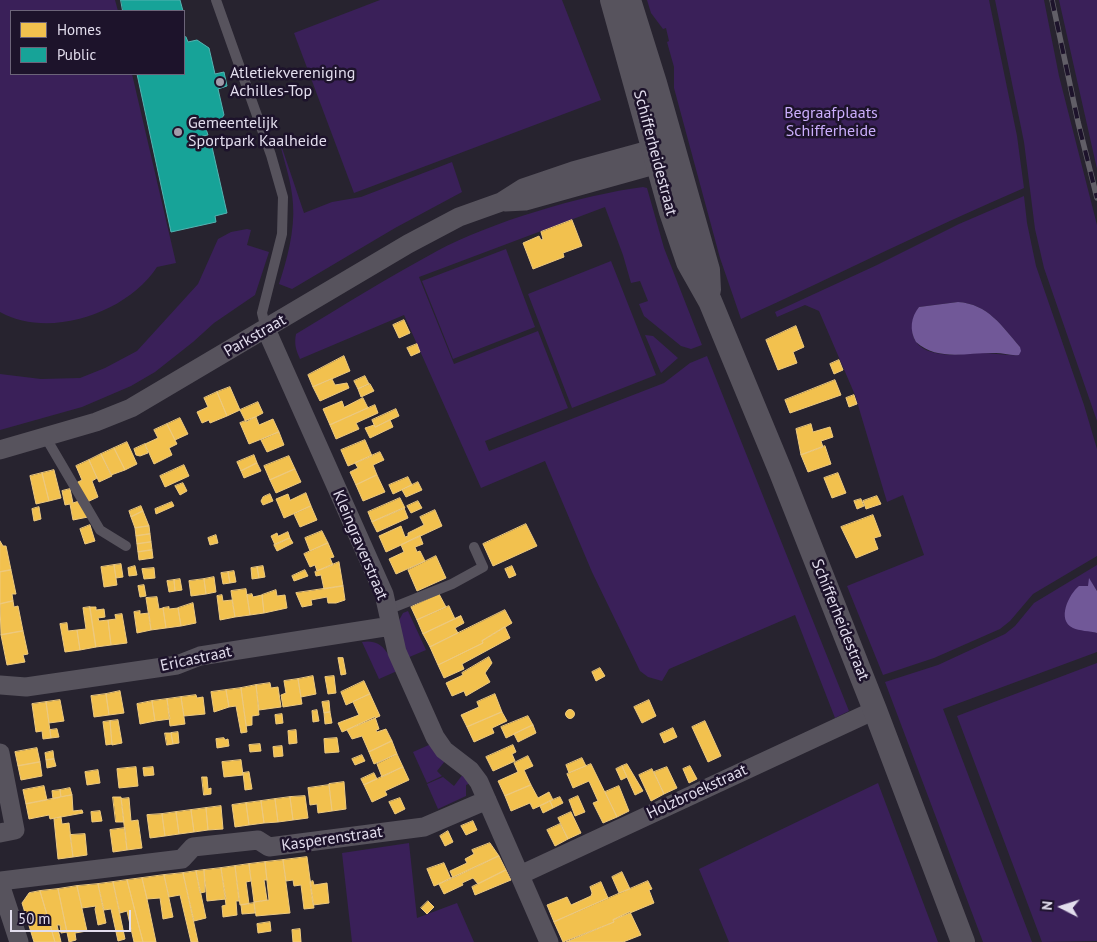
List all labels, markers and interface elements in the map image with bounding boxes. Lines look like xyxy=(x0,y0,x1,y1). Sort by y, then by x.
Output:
legend xyxy=(10,10,185,75)
text: Homes xyxy=(57,20,101,39)
text: Public xyxy=(57,45,96,64)
place label: Atletiekvereniging Achilles-Top xyxy=(230,63,355,101)
marker: Atletiekvereniging Achilles-Top xyxy=(214,76,226,88)
street label: Schifferheidestraat xyxy=(629,88,681,218)
park label: Begraafplaats Schifferheide xyxy=(784,103,878,141)
place label: Gemeentelijk Sportpark Kaalheide xyxy=(188,113,327,151)
marker: Gemeentelijk Sportpark Kaalheide xyxy=(172,126,184,138)
street label: Parkstraat xyxy=(221,311,289,361)
street label: Kleingraverstraat xyxy=(328,487,392,603)
street label: Schifferheidestraat xyxy=(807,557,873,683)
street label: Ericastraat xyxy=(159,642,233,676)
street label: Holzbroekstraat xyxy=(644,760,750,824)
street label: Kasperenstraat xyxy=(280,822,384,856)
north arrow xyxy=(1037,882,1087,932)
scale bar xyxy=(12,900,134,932)
text: N xyxy=(1038,900,1056,911)
text: 50 m xyxy=(18,909,51,928)

